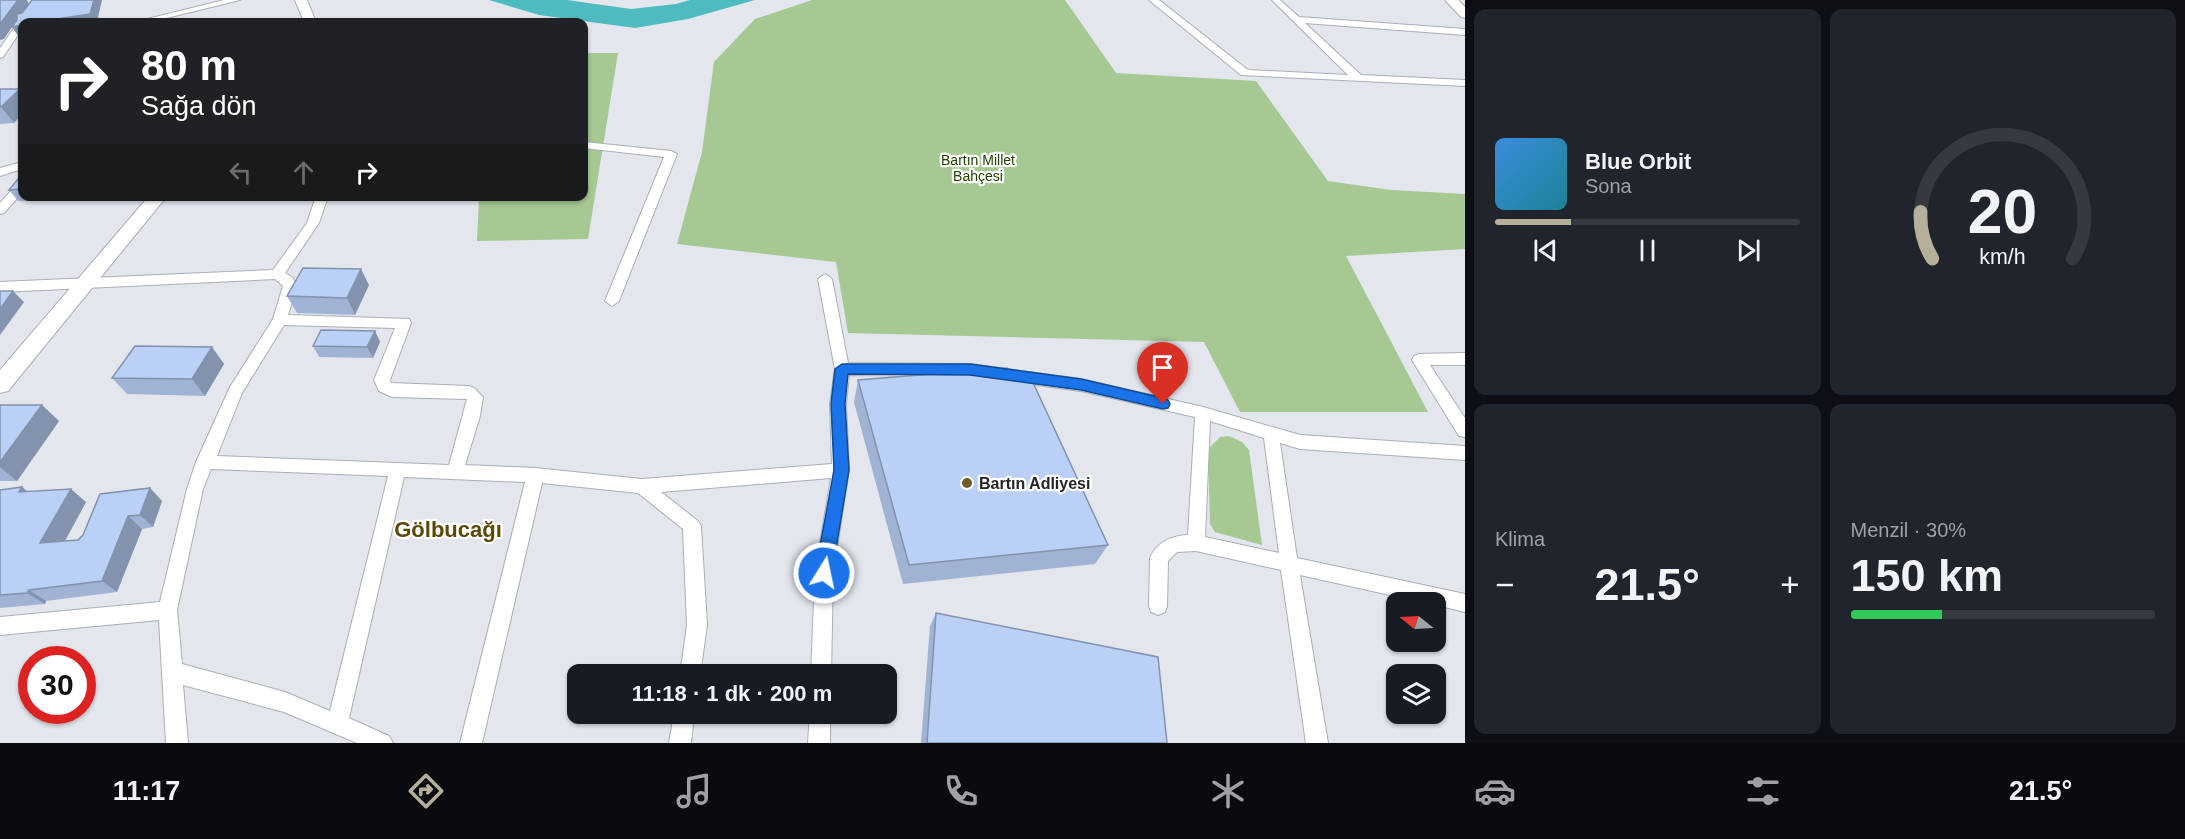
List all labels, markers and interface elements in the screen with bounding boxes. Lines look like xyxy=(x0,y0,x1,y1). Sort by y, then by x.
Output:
icon: right xyxy=(42,42,120,120)
text: 80 m xyxy=(141,42,237,89)
text: Sağa dön xyxy=(141,91,257,121)
text: Blue Orbit xyxy=(1585,149,1691,174)
park label: Bartın Millet Bahçesi xyxy=(941,152,1015,184)
icon: left xyxy=(224,156,257,189)
icon: ahead xyxy=(287,156,320,189)
icon: right xyxy=(350,156,383,189)
text: Sona xyxy=(1585,175,1632,197)
text: 20 xyxy=(1968,177,2037,246)
icon: previous xyxy=(1529,234,1562,267)
icon: pause xyxy=(1631,234,1664,267)
icon: next xyxy=(1732,234,1765,267)
text: km/h xyxy=(1980,246,2026,270)
pin xyxy=(1137,342,1188,404)
icon: arrive xyxy=(1146,351,1179,384)
place label: Bartın Adliyesi xyxy=(979,475,1090,492)
marker: Bartın Adliyesi xyxy=(960,476,974,490)
district label: Gölbucağı xyxy=(394,517,502,542)
text: Menzil · 30% xyxy=(1851,519,1966,541)
text: Klima xyxy=(1495,528,1545,550)
position arrow xyxy=(792,541,856,605)
text: 150 km xyxy=(1851,550,2003,601)
text: 21.5° xyxy=(1594,559,1700,610)
text: − xyxy=(1495,566,1514,603)
text: + xyxy=(1780,566,1800,603)
north arrow xyxy=(1386,592,1446,652)
map controls xyxy=(1386,592,1446,724)
speed limit sign: 30 xyxy=(18,646,96,724)
button: layers xyxy=(1386,664,1446,724)
text: 11:18 · 1 dk · 200 m xyxy=(632,681,832,706)
icon: directions xyxy=(405,770,447,812)
icon: music xyxy=(673,770,715,812)
icon: phone xyxy=(940,770,982,812)
icon: climate xyxy=(1207,770,1249,812)
icon: car xyxy=(1474,770,1516,812)
icon: filters xyxy=(1742,770,1784,812)
text: 11:17 xyxy=(113,776,180,806)
text: 21.5° xyxy=(2009,776,2072,806)

